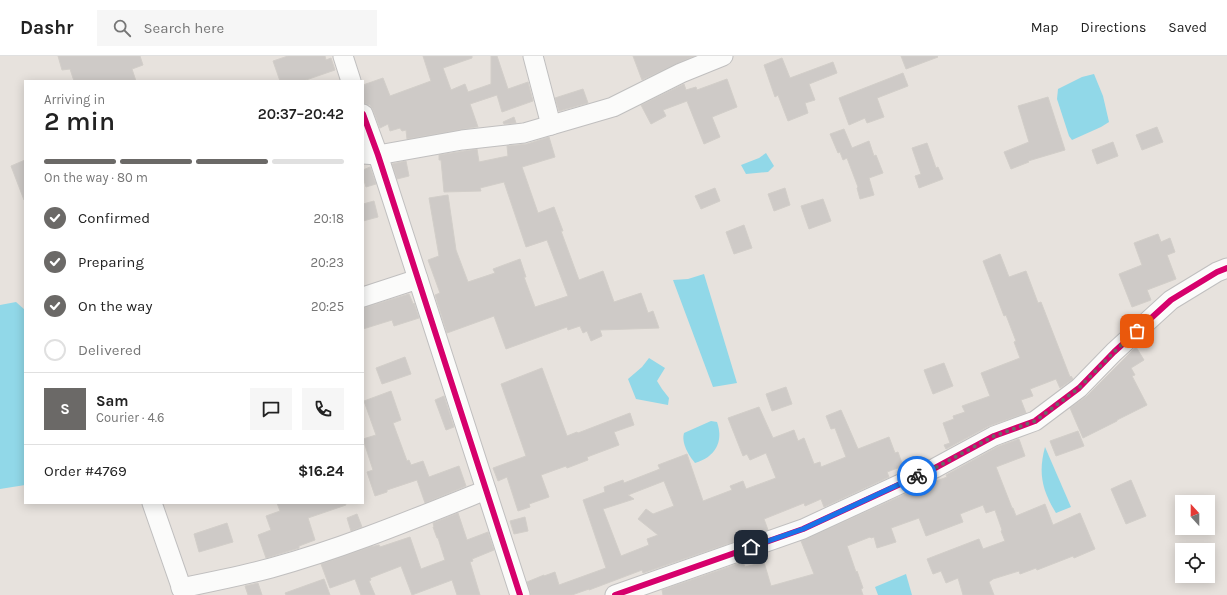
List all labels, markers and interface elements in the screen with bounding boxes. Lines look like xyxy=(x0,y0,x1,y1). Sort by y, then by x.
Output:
search box xyxy=(97,10,377,46)
text: Dashr xyxy=(20,17,73,39)
icon: search xyxy=(111,17,133,39)
text: Search here xyxy=(143,19,224,37)
text: Map xyxy=(1031,19,1059,36)
text: Directions xyxy=(1081,19,1146,36)
text: Saved xyxy=(1168,19,1207,36)
text: Arriving in xyxy=(44,92,105,107)
text: 20:37–20:42 xyxy=(258,105,344,123)
text: 2 min xyxy=(44,106,115,137)
text: On the way · 80 m xyxy=(44,170,148,185)
icon: check xyxy=(44,207,66,229)
text: Confirmed xyxy=(78,209,150,227)
text: 20:18 xyxy=(313,211,344,226)
icon: check xyxy=(44,251,66,273)
text: Preparing xyxy=(78,253,144,271)
text: 20:23 xyxy=(311,255,344,270)
icon: check xyxy=(44,295,66,317)
text: On the way xyxy=(78,297,152,315)
text: 20:25 xyxy=(311,299,344,314)
pin xyxy=(1120,314,1154,348)
icon: bag xyxy=(1126,320,1148,342)
text: Delivered xyxy=(78,341,142,359)
button: chat xyxy=(250,388,292,430)
button: phone xyxy=(302,388,344,430)
text: Sam xyxy=(96,392,129,410)
text: S xyxy=(60,400,70,418)
text: Courier · 4.6 xyxy=(96,410,164,425)
courier xyxy=(897,456,937,496)
text: Order #4769 xyxy=(44,462,127,480)
text: $16.24 xyxy=(298,462,344,480)
icon: bike xyxy=(906,465,928,487)
north arrow xyxy=(1175,495,1215,535)
map controls xyxy=(1175,495,1215,583)
pin xyxy=(734,530,768,564)
icon: home xyxy=(740,536,762,558)
button: locate xyxy=(1175,543,1215,583)

